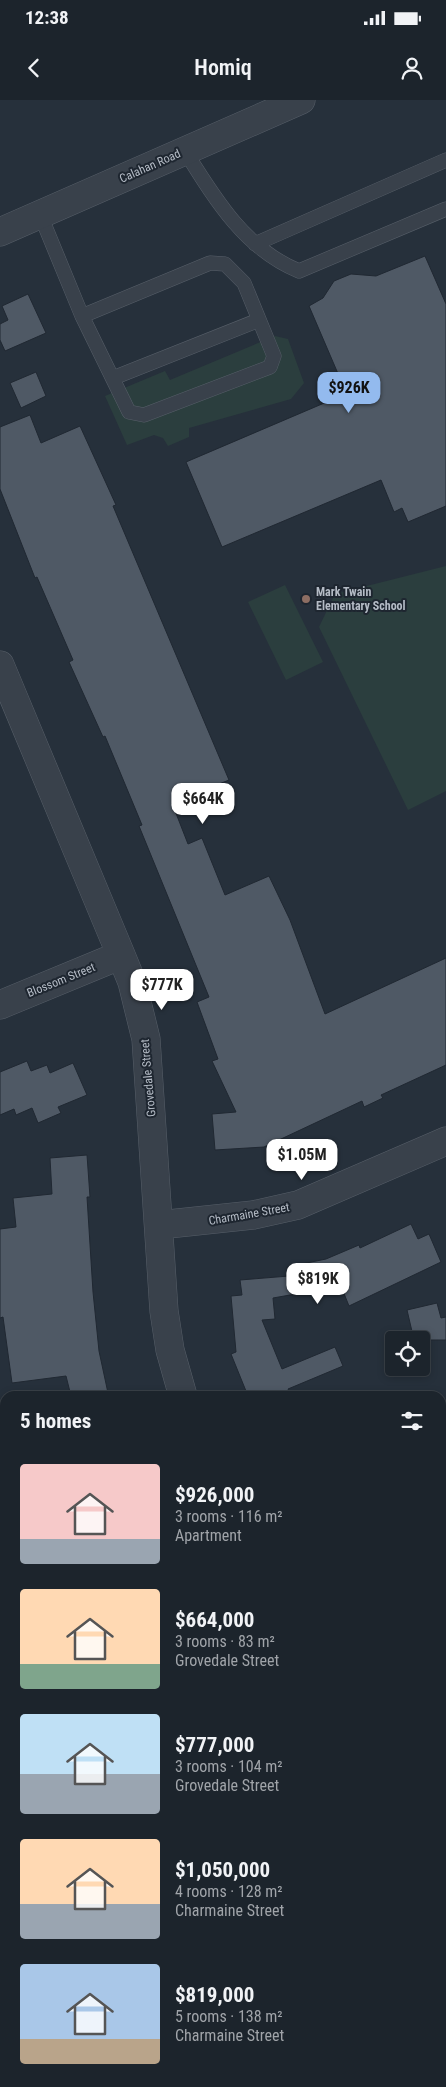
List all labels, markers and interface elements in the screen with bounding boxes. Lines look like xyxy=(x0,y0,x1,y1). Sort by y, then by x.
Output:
text: 12:38 xyxy=(25,6,69,29)
icon: back xyxy=(20,54,48,82)
icon: person xyxy=(398,54,426,82)
text: Homiq xyxy=(194,55,252,80)
street label: Calahan Road xyxy=(117,146,183,186)
pin: $926K xyxy=(314,372,384,414)
text: $926K xyxy=(328,378,370,397)
place label: Mark Twain Elementary School xyxy=(316,585,406,613)
marker: Mark Twain Elementary School xyxy=(300,593,312,605)
pin: $664K xyxy=(168,782,238,825)
text: $664K xyxy=(182,789,224,808)
street label: Blossom Street xyxy=(25,960,98,1000)
pin: $777K xyxy=(127,968,197,1011)
text: $777K xyxy=(141,975,183,994)
street label: Grovedale Street xyxy=(138,1038,158,1118)
pin: $1.05M xyxy=(261,1138,343,1181)
text: $1.05M xyxy=(277,1145,327,1164)
street label: Charmaine Street xyxy=(207,1200,291,1228)
pin: $819K xyxy=(283,1262,353,1305)
text: $819K xyxy=(297,1269,339,1288)
map controls xyxy=(385,1331,430,1376)
button: locate xyxy=(385,1331,430,1376)
icon: filters xyxy=(398,1407,426,1435)
text: 5 homes xyxy=(20,1409,91,1433)
text: $926,000 xyxy=(175,1483,254,1507)
icon: home xyxy=(60,1484,120,1544)
text: 3 rooms · 116 m² xyxy=(175,1507,283,1526)
text: Apartment xyxy=(175,1526,242,1545)
text: $664,000 xyxy=(175,1608,254,1632)
icon: home xyxy=(60,1609,120,1669)
text: 3 rooms · 83 m² xyxy=(175,1632,275,1651)
text: Grovedale Street xyxy=(175,1651,279,1670)
text: $777,000 xyxy=(175,1733,254,1757)
icon: home xyxy=(60,1734,120,1794)
text: 3 rooms · 104 m² xyxy=(175,1757,283,1776)
text: Grovedale Street xyxy=(175,1776,279,1795)
text: $1,050,000 xyxy=(175,1858,270,1882)
icon: home xyxy=(60,1859,120,1919)
text: 4 rooms · 128 m² xyxy=(175,1882,283,1901)
text: Charmaine Street xyxy=(175,1901,284,1920)
text: $819,000 xyxy=(175,1983,254,2007)
icon: home xyxy=(60,1984,120,2044)
text: 5 rooms · 138 m² xyxy=(175,2007,283,2026)
text: Charmaine Street xyxy=(175,2026,284,2045)

